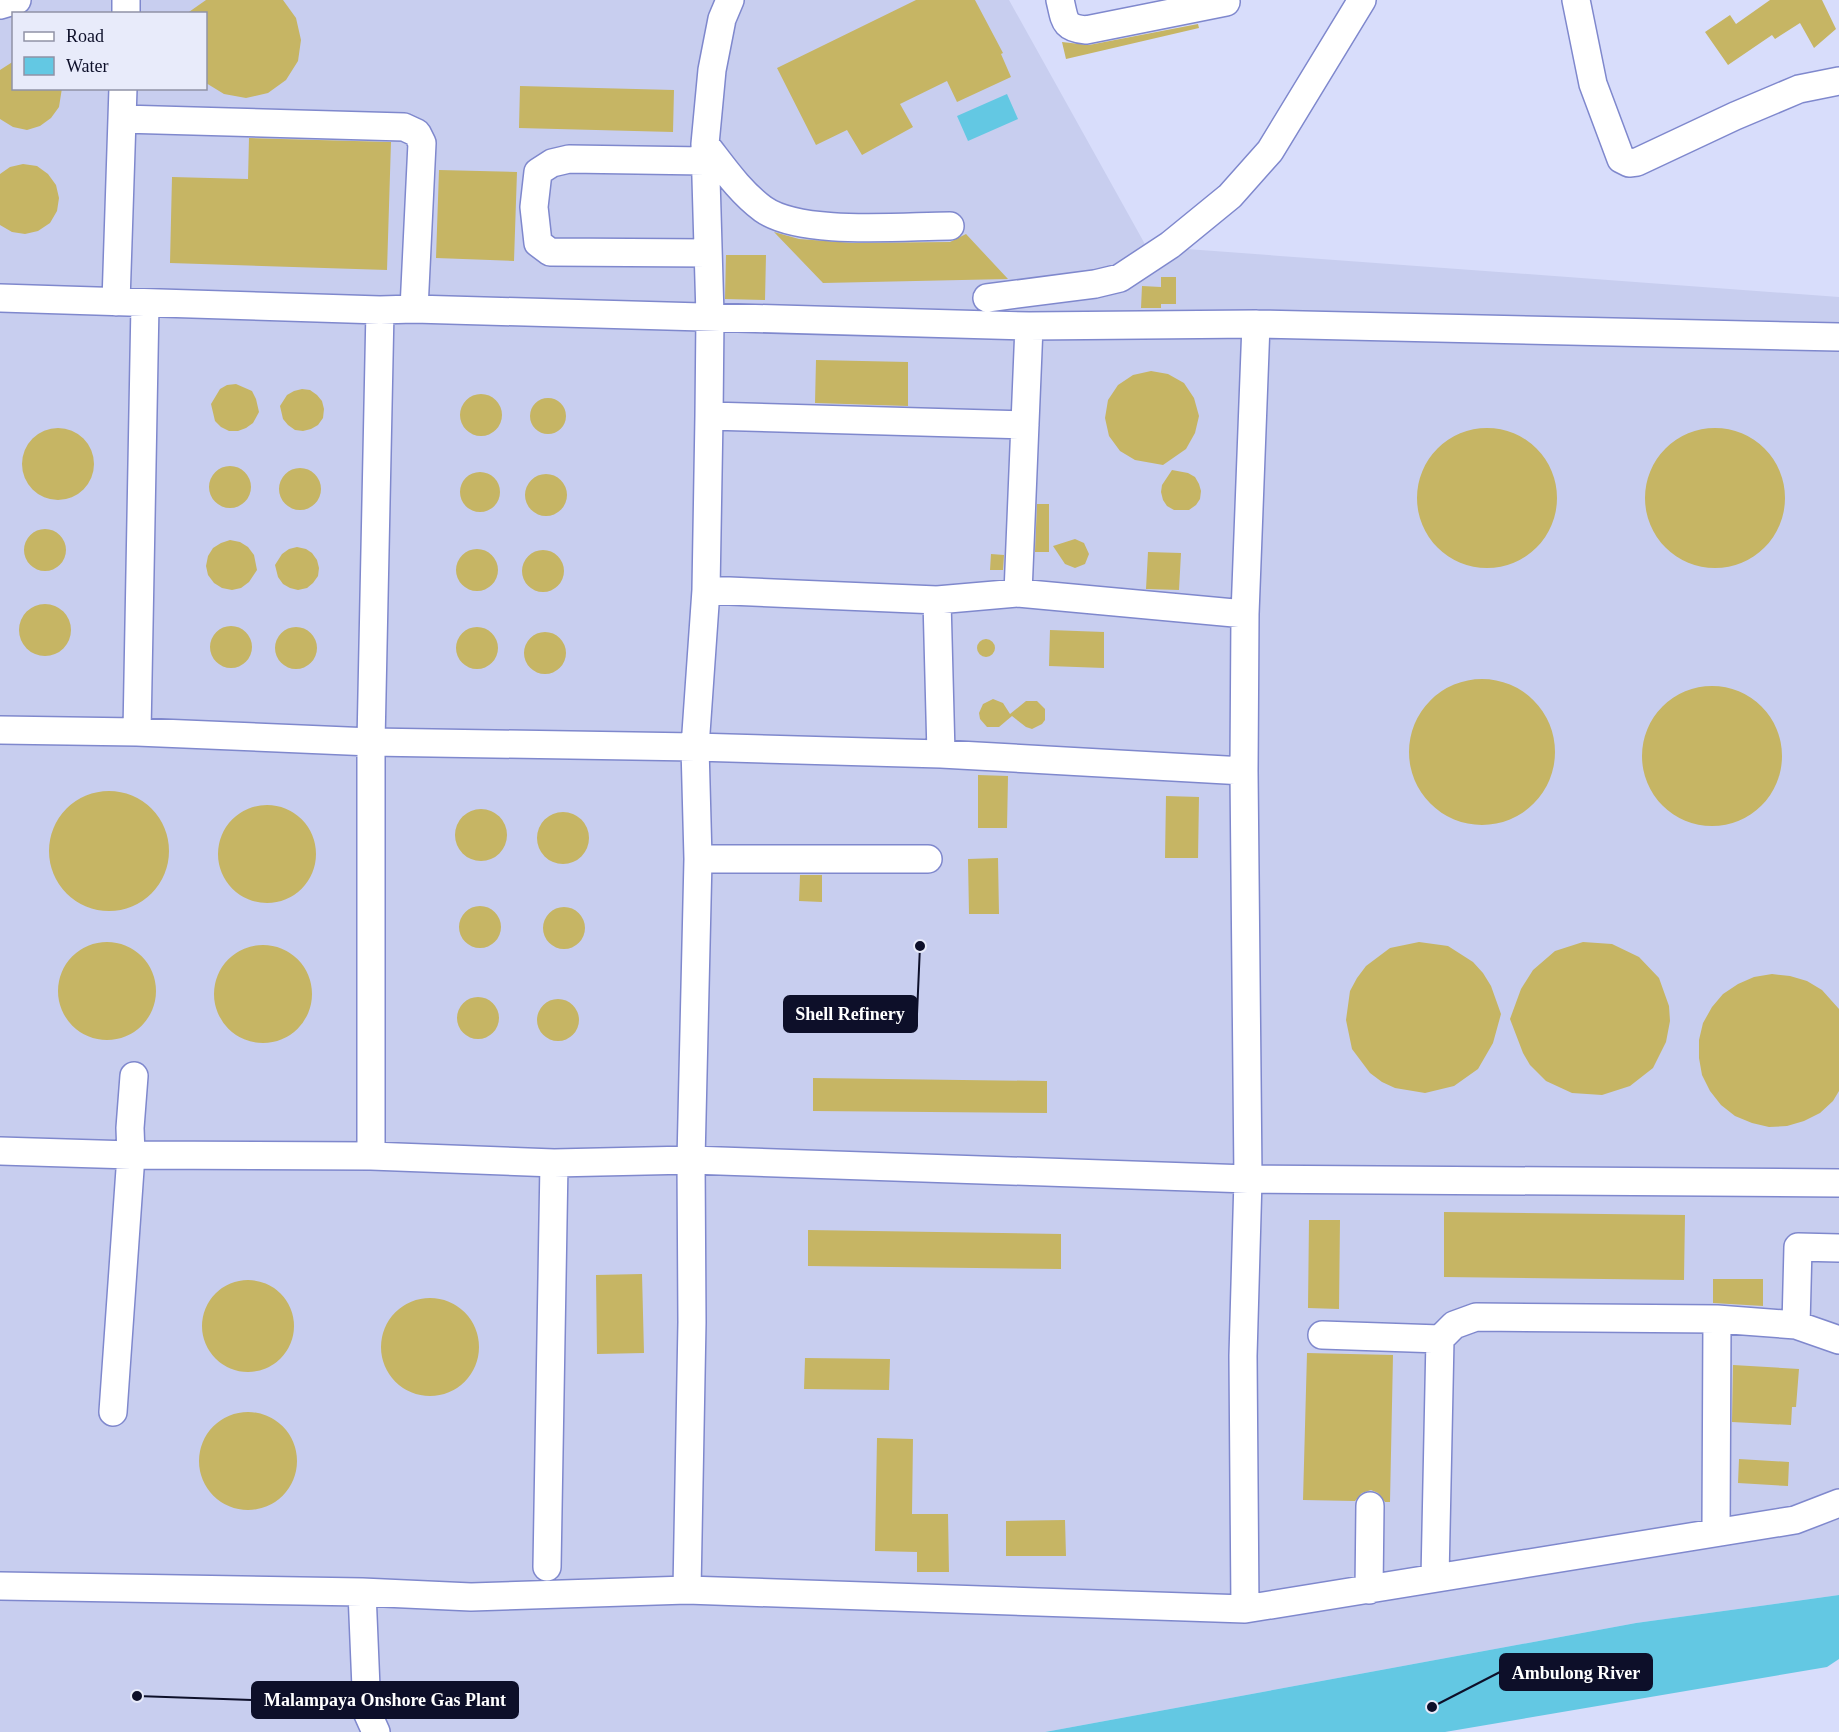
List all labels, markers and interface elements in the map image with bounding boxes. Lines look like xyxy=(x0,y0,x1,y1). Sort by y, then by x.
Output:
legend xyxy=(12,12,207,90)
text: Road xyxy=(66,26,104,46)
text: Water xyxy=(66,56,109,76)
callout: Shell Refinery xyxy=(784,996,917,1032)
text: Shell Refinery xyxy=(795,1004,905,1024)
callout: Ambulong River xyxy=(1500,1654,1652,1690)
text: Ambulong River xyxy=(1512,1663,1640,1683)
callout: Malampaya Onshore Gas Plant xyxy=(252,1682,518,1718)
text: Malampaya Onshore Gas Plant xyxy=(264,1690,506,1710)

